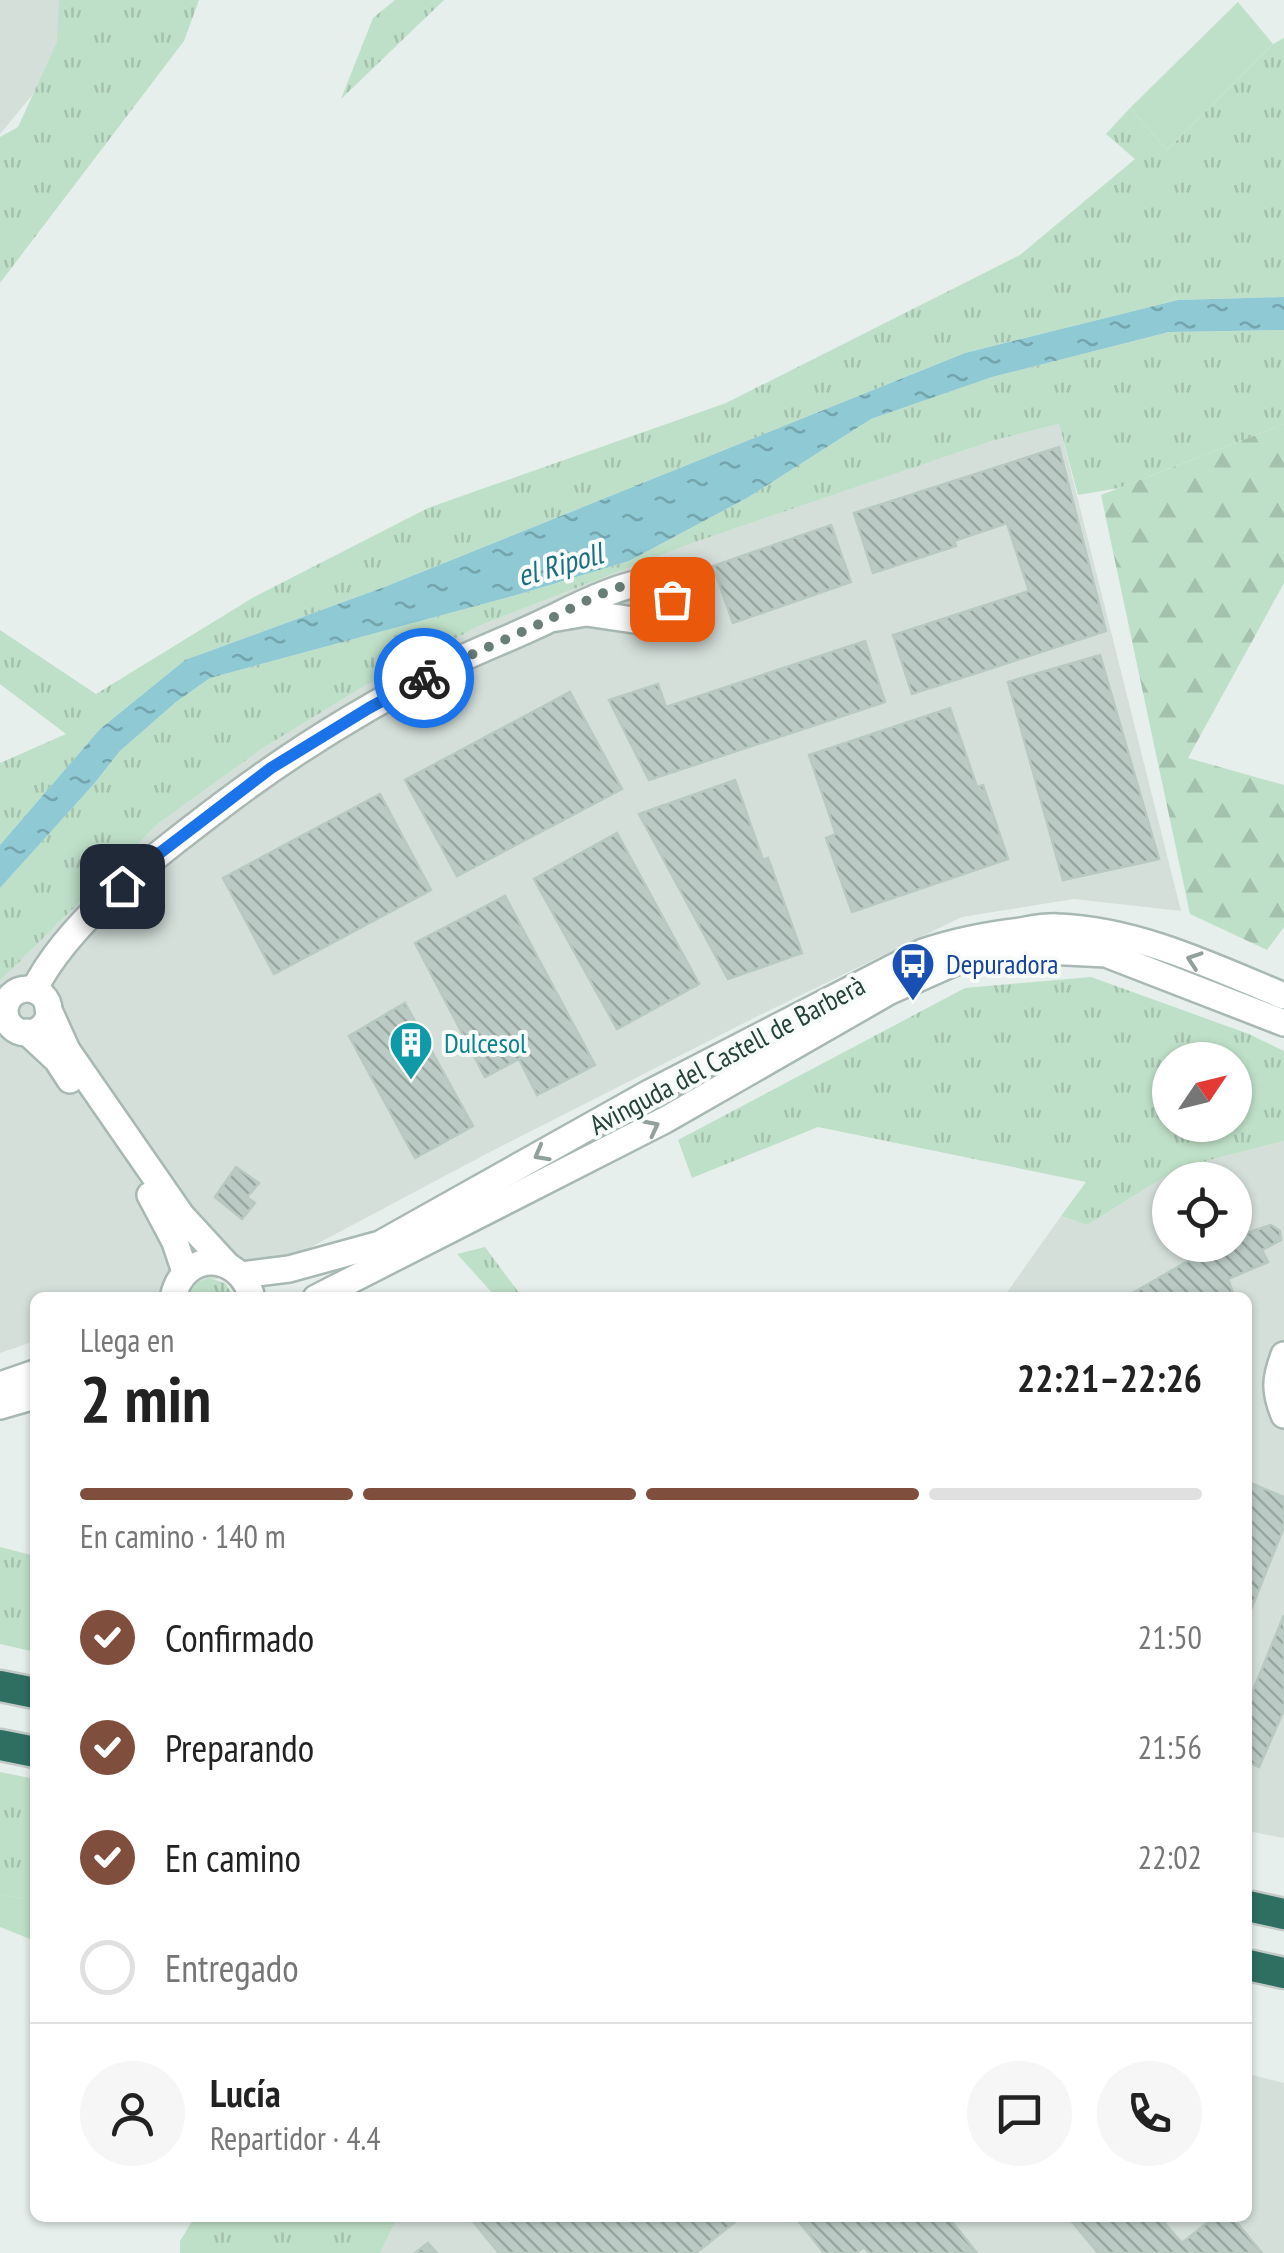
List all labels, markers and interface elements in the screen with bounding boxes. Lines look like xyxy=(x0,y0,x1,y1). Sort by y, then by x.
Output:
water label: el Ripoll xyxy=(513,532,609,594)
pin xyxy=(630,557,715,642)
icon: bag xyxy=(645,572,700,627)
courier xyxy=(374,628,474,728)
icon: bike xyxy=(397,651,452,706)
pin xyxy=(80,844,165,929)
icon: home xyxy=(95,859,150,914)
bus stop icon: Depuradora xyxy=(890,941,936,1002)
place label: Depuradora xyxy=(946,945,1059,982)
one-way arrow xyxy=(1186,951,1203,972)
street label: Avinguda del Castell de Barberà xyxy=(583,966,871,1143)
building icon: Dulcesol xyxy=(388,1020,434,1081)
place label: Dulcesol xyxy=(444,1024,527,1061)
north arrow xyxy=(1152,1042,1252,1142)
map controls xyxy=(1152,1042,1252,1262)
one-way arrow xyxy=(642,1120,660,1139)
one-way arrow xyxy=(534,1141,552,1161)
button: locate xyxy=(1152,1162,1252,1262)
text: Llega en xyxy=(80,1319,174,1361)
text: 22:21–22:26 xyxy=(1017,1353,1202,1402)
text: 2 min xyxy=(80,1356,211,1440)
text: En camino · 140 m xyxy=(80,1515,286,1557)
icon: check xyxy=(80,1610,135,1665)
text: Confirmado xyxy=(165,1613,314,1662)
text: 21:50 xyxy=(1138,1616,1202,1658)
icon: check xyxy=(80,1720,135,1775)
text: Preparando xyxy=(165,1723,314,1772)
text: 21:56 xyxy=(1138,1726,1202,1768)
icon: check xyxy=(80,1830,135,1885)
text: En camino xyxy=(165,1833,301,1882)
text: 22:02 xyxy=(1138,1836,1202,1878)
text: Entregado xyxy=(165,1943,299,1992)
button: person xyxy=(80,2061,185,2166)
button: chat xyxy=(967,2061,1072,2166)
button: phone xyxy=(1097,2061,1202,2166)
text: Lucía xyxy=(210,2068,281,2117)
text: Repartidor · 4.4 xyxy=(210,2117,381,2159)

